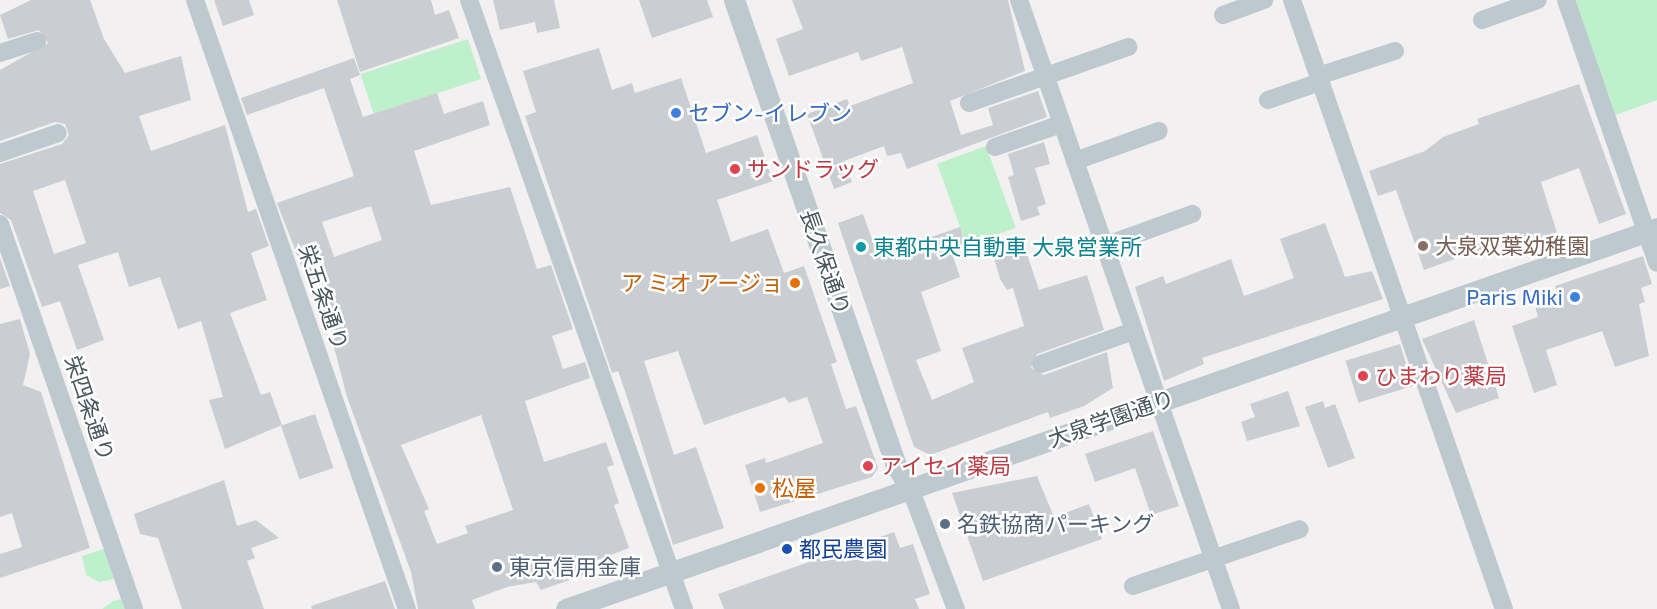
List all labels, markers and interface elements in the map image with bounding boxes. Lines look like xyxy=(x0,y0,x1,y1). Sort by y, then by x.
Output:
place label: セブン-イレブン xyxy=(688,100,852,126)
marker: セブン-イレブン xyxy=(669,106,683,120)
place label: サンドラッグ xyxy=(747,156,879,182)
marker: サンドラッグ xyxy=(728,162,742,176)
street label: 長久保通り xyxy=(796,206,856,318)
place label: 大泉双葉幼稚園 xyxy=(1435,233,1589,259)
place label: 東都中央自動車 大泉営業所 xyxy=(873,234,1142,260)
marker: 大泉双葉幼稚園 xyxy=(1416,239,1430,253)
marker: 東都中央自動車 大泉営業所 xyxy=(854,240,868,254)
street label: 栄五条通り xyxy=(294,241,354,353)
place label: ア ミオ アージョ xyxy=(621,270,783,296)
marker: ア ミオ アージョ xyxy=(788,276,802,290)
place label: Paris Miki xyxy=(1466,284,1563,310)
marker: Paris Miki xyxy=(1568,290,1582,304)
street label: 栄四条通り xyxy=(60,352,120,464)
place label: ひまわり薬局 xyxy=(1375,363,1507,389)
marker: ひまわり薬局 xyxy=(1356,369,1370,383)
street label: 大泉学園通り xyxy=(1044,384,1178,452)
place label: アイセイ薬局 xyxy=(880,453,1012,479)
marker: アイセイ薬局 xyxy=(861,459,875,473)
place label: 松屋 xyxy=(772,475,816,501)
marker: 松屋 xyxy=(753,481,767,495)
place label: 名鉄協商パーキング xyxy=(957,511,1155,537)
marker: 名鉄協商パーキング xyxy=(938,517,952,531)
place label: 都民農園 xyxy=(799,536,887,562)
marker: 都民農園 xyxy=(780,542,794,556)
place label: 東京信用金庫 xyxy=(509,554,641,580)
marker: 東京信用金庫 xyxy=(490,560,504,574)

